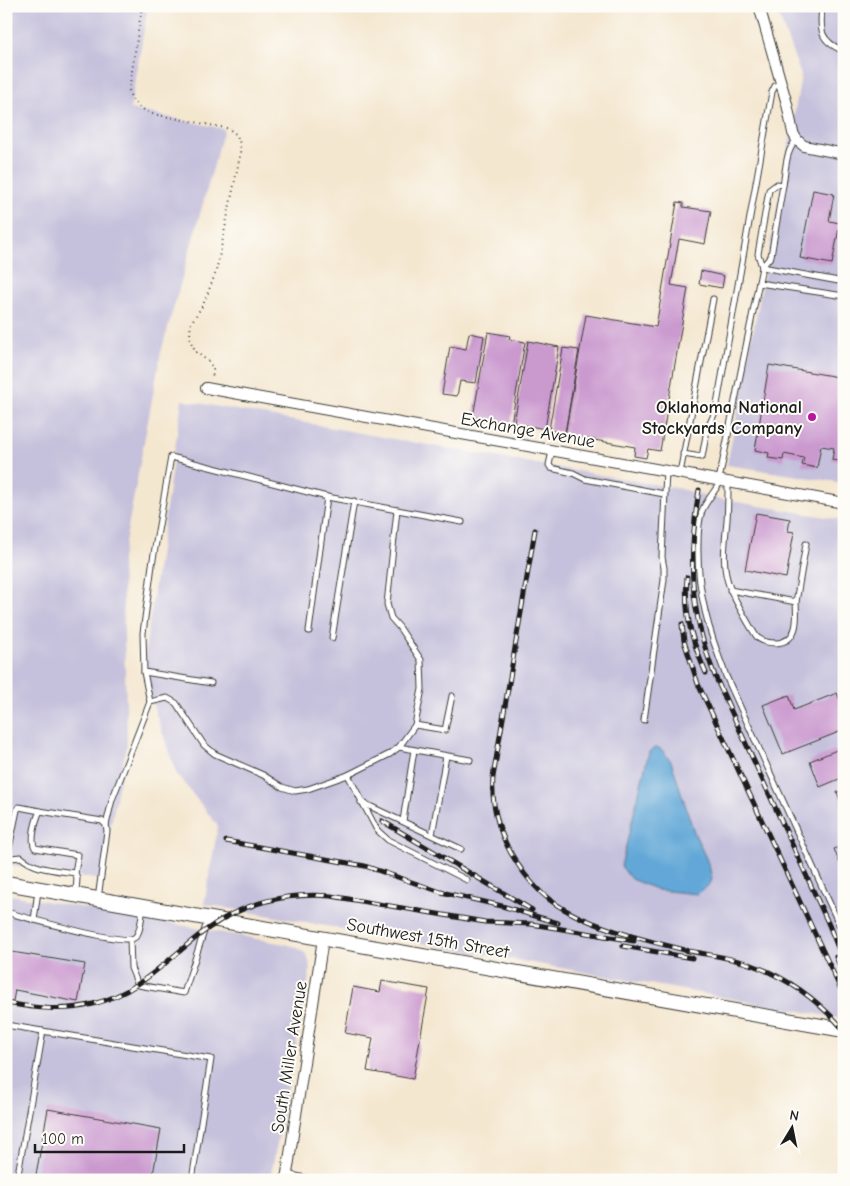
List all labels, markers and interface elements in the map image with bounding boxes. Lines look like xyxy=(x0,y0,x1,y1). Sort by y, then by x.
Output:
place label: Oklahoma National Stockyards Company xyxy=(642,397,803,439)
street label: Exchange Avenue xyxy=(459,408,597,453)
marker: Oklahoma National Stockyards Company xyxy=(806,411,818,423)
street label: Southwest 15th Street xyxy=(345,914,511,963)
street label: South Miller Avenue xyxy=(267,980,312,1135)
north arrow xyxy=(768,1104,818,1154)
text: N xyxy=(788,1107,800,1125)
scale bar xyxy=(35,1121,184,1153)
text: 100 m xyxy=(42,1130,84,1148)

